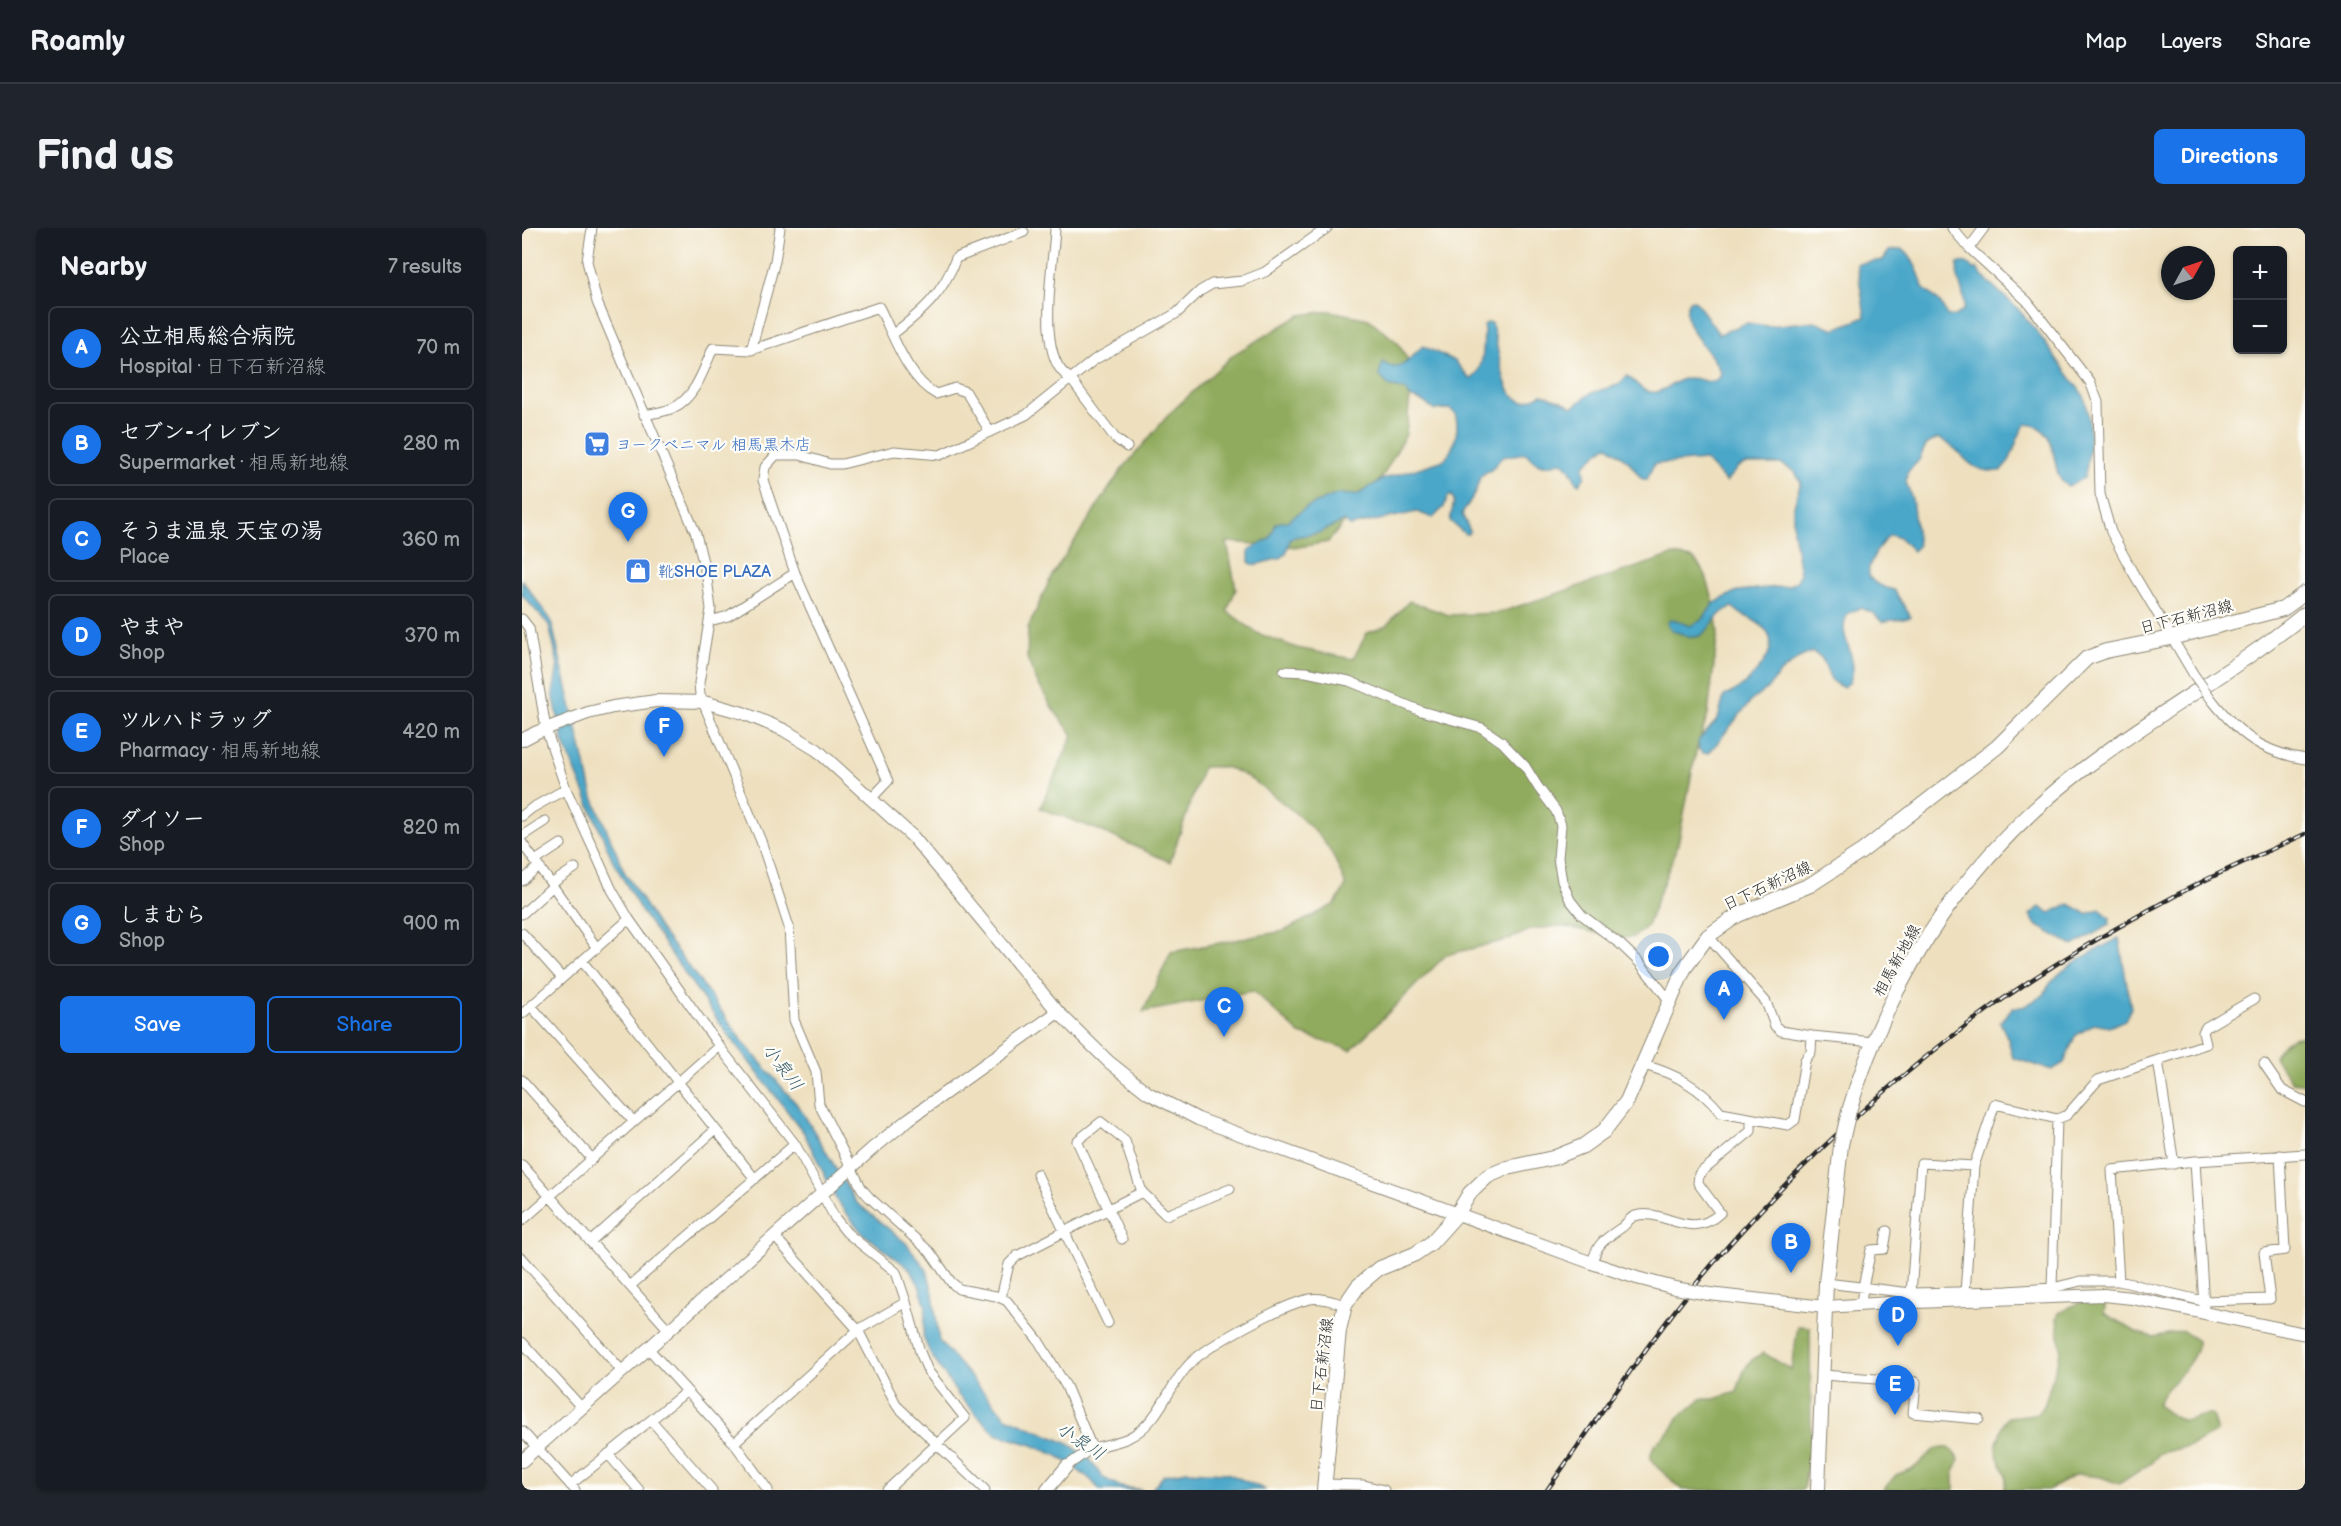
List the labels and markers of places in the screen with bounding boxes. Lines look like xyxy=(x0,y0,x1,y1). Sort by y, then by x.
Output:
supermarket icon: ヨークベニマル 相馬黒木店 xyxy=(582,429,612,459)
place label: ヨークベニマル 相馬黒木店 xyxy=(616,436,811,455)
pin: G xyxy=(608,492,648,542)
shop icon: 靴SHOE PLAZA xyxy=(623,556,653,586)
place label: 靴SHOE PLAZA xyxy=(658,563,771,582)
pin: F xyxy=(644,708,684,757)
pin: A xyxy=(1704,970,1744,1020)
pin: C xyxy=(1204,988,1244,1037)
pin: B xyxy=(1772,1224,1810,1273)
pin: D xyxy=(1878,1296,1918,1346)
pin: E xyxy=(1876,1366,1914,1415)

